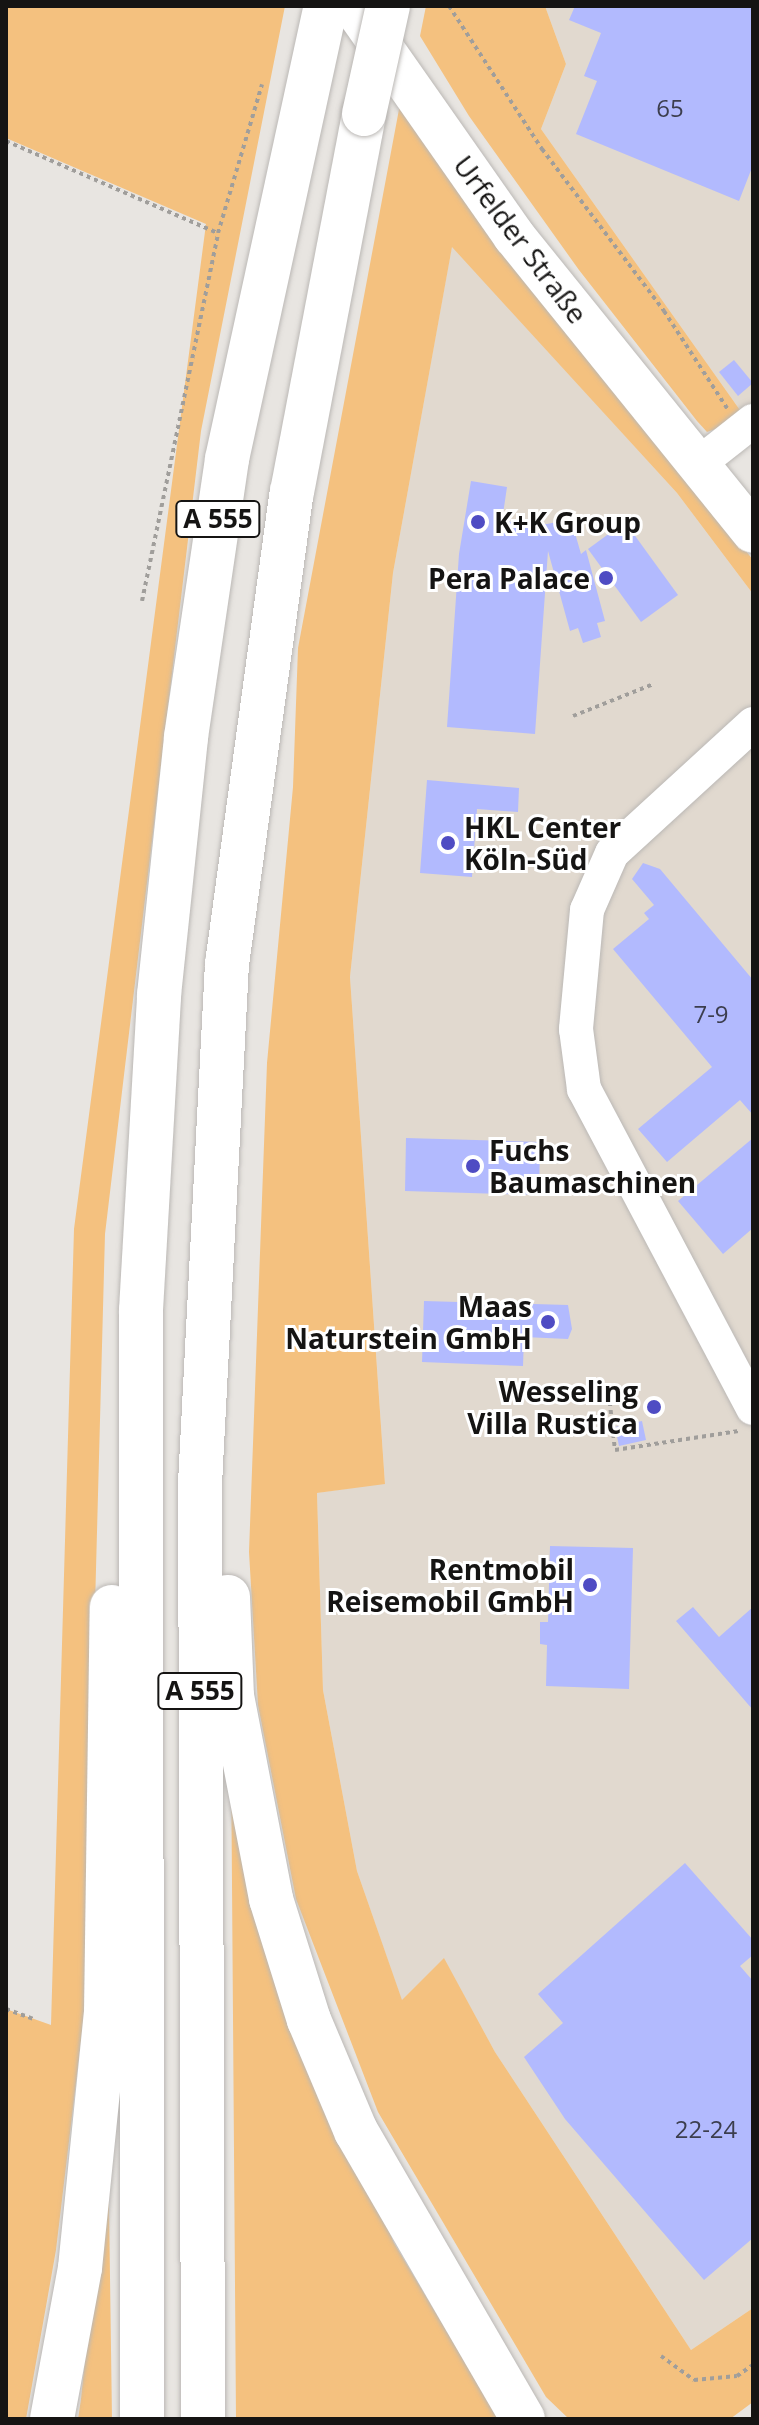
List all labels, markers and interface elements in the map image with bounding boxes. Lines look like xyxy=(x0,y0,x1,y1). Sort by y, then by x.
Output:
house number: 65 xyxy=(656,94,684,122)
street label: Urfelder Straße xyxy=(447,149,595,329)
road number: A 555 xyxy=(174,497,262,541)
place label: K+K Group xyxy=(494,505,641,539)
marker: K+K Group xyxy=(469,513,487,531)
place label: Pera Palace xyxy=(428,561,590,595)
marker: Pera Palace xyxy=(597,569,615,587)
place label: HKL Center Köln-Süd xyxy=(464,810,621,876)
marker: HKL Center Köln-Süd xyxy=(439,834,457,852)
house number: 7-9 xyxy=(693,1000,729,1028)
place label: Fuchs Baumaschinen xyxy=(489,1133,696,1199)
marker: Fuchs Baumaschinen xyxy=(464,1157,482,1175)
place label: Maas Naturstein GmbH xyxy=(285,1289,532,1355)
marker: Maas Naturstein GmbH xyxy=(539,1313,557,1331)
place label: Wesseling Villa Rustica xyxy=(467,1374,638,1440)
marker: Wesseling Villa Rustica xyxy=(645,1398,663,1416)
place label: Rentmobil Reisemobil GmbH xyxy=(326,1552,574,1618)
marker: Rentmobil Reisemobil GmbH xyxy=(581,1576,599,1594)
road number: A 555 xyxy=(156,1669,244,1713)
house number: 22-24 xyxy=(675,2115,737,2143)

